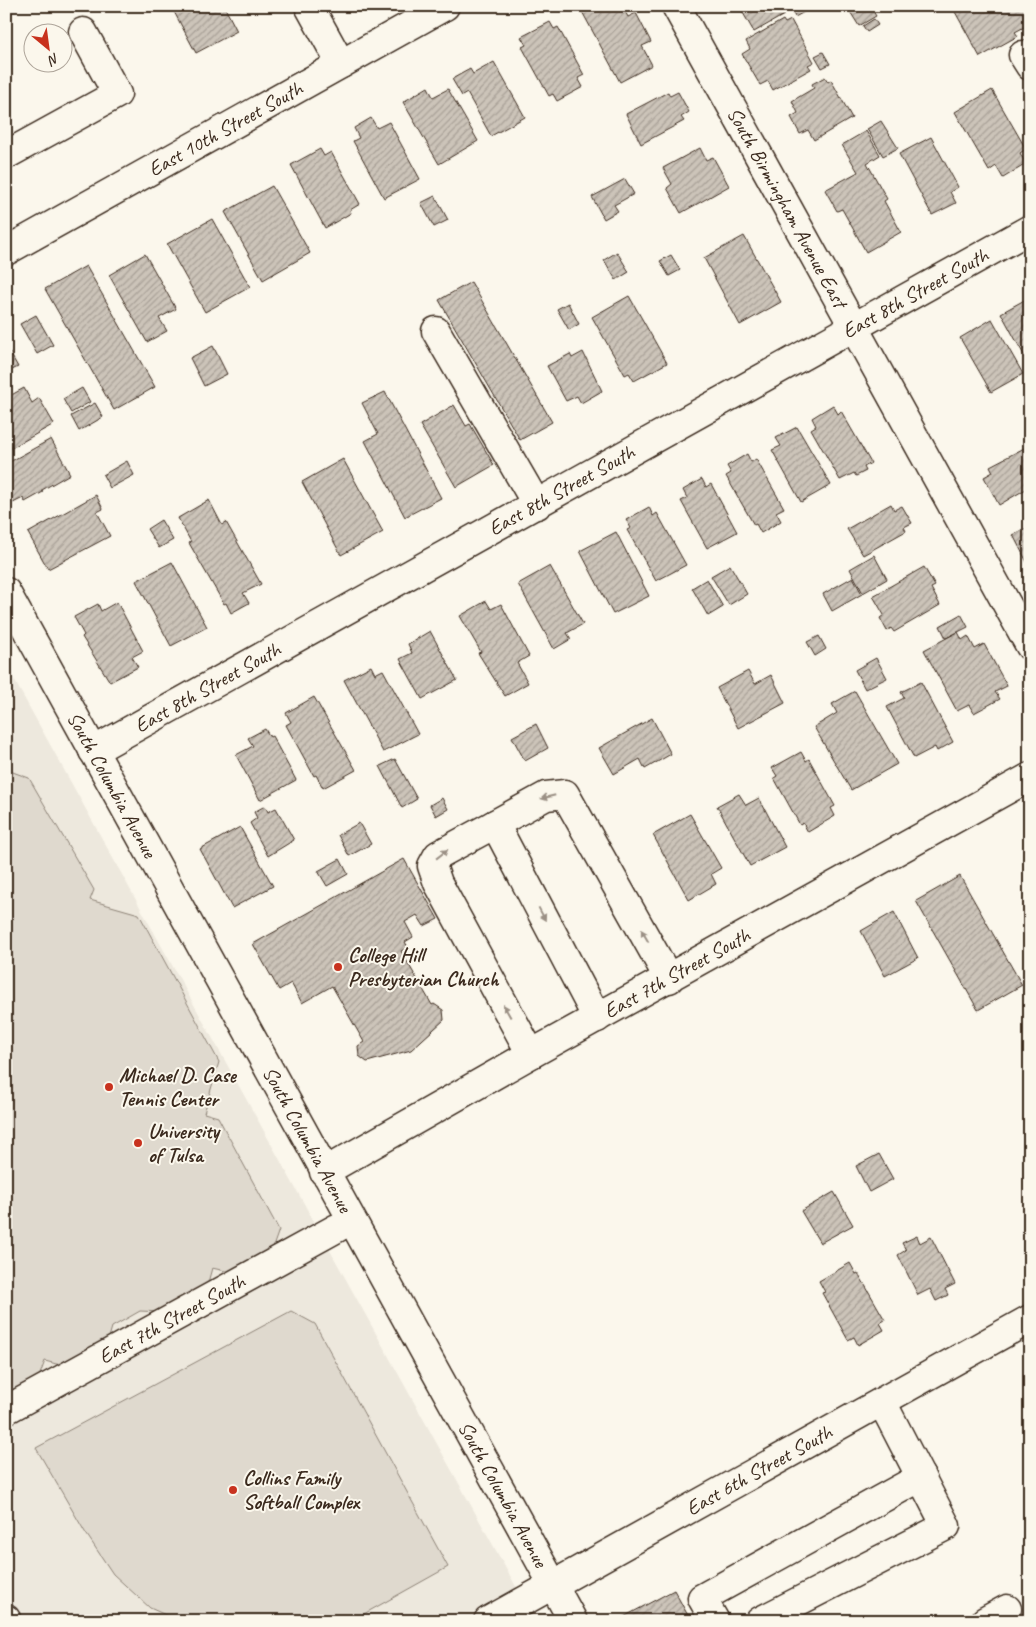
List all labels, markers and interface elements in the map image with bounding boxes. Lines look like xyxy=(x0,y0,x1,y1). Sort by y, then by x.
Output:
north arrow xyxy=(22,22,72,72)
text: N xyxy=(44,49,62,70)
street label: East 10th Street South xyxy=(143,75,308,182)
street label: South Birmingham Avenue East xyxy=(722,103,855,315)
street label: East 8th Street South xyxy=(837,241,994,344)
street label: East 8th Street South xyxy=(484,438,640,541)
street label: East 8th Street South xyxy=(130,636,286,738)
street label: South Columbia Avenue xyxy=(62,707,163,863)
one-way arrow xyxy=(541,793,556,801)
one-way arrow xyxy=(435,849,449,859)
one-way arrow xyxy=(538,907,546,921)
street label: East 7th Street South xyxy=(599,922,755,1024)
one-way arrow xyxy=(641,929,649,944)
place label: College Hill Presbyterian Church xyxy=(348,942,500,992)
marker: College Hill Presbyterian Church xyxy=(332,961,344,973)
one-way arrow xyxy=(503,1004,511,1018)
place label: Michael D. Case Tennis Center xyxy=(119,1062,238,1112)
street label: South Columbia Avenue xyxy=(257,1062,359,1218)
marker: Michael D. Case Tennis Center xyxy=(103,1081,115,1093)
place label: University of Tulsa xyxy=(148,1118,222,1168)
marker: University of Tulsa xyxy=(132,1137,144,1149)
street label: East 7th Street South xyxy=(94,1268,250,1370)
street label: South Columbia Avenue xyxy=(452,1417,554,1573)
street label: East 6th Street South xyxy=(681,1418,837,1521)
place label: Collins Family Softball Complex xyxy=(243,1465,361,1515)
marker: Collins Family Softball Complex xyxy=(227,1484,239,1496)

